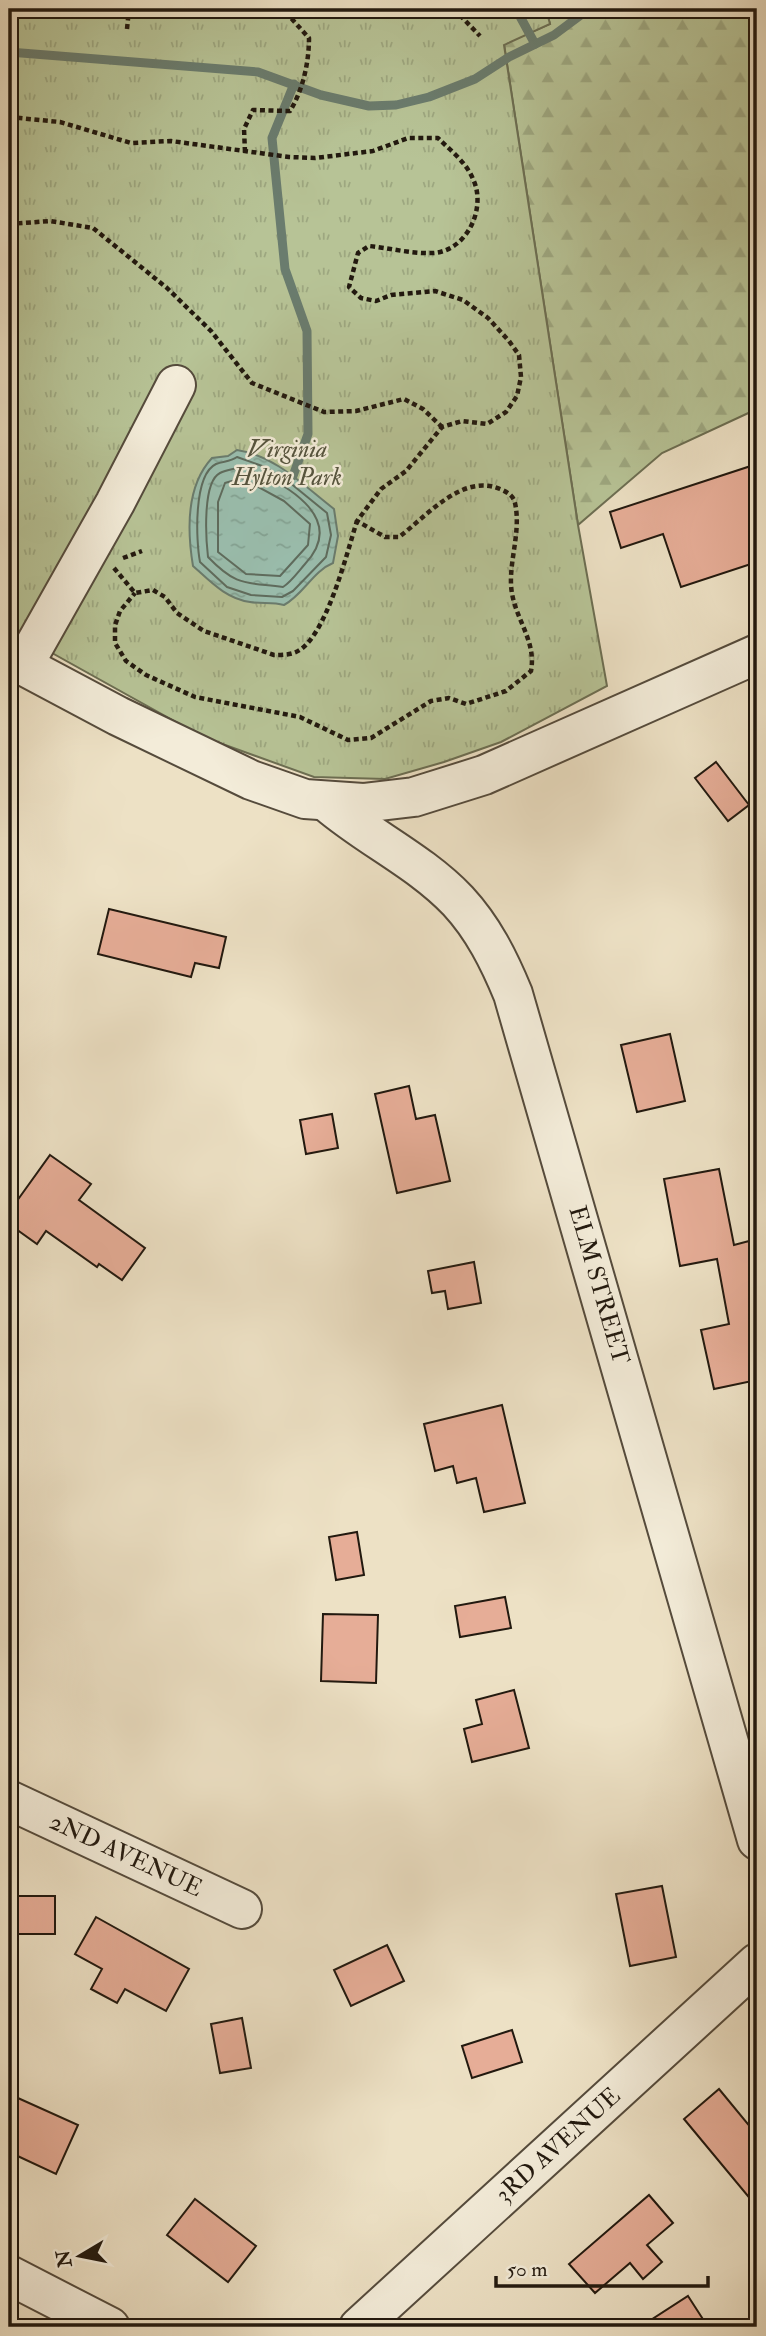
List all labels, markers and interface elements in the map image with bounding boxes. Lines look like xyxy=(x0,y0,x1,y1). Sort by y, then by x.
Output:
park label: Virginia Hylton Park xyxy=(231,434,342,493)
street label: ELM STREET xyxy=(562,1202,637,1368)
street label: 2ND AVENUE xyxy=(45,1806,207,1904)
street label: 3RD AVENUE xyxy=(489,2081,627,2209)
north arrow xyxy=(46,2220,116,2290)
scale bar xyxy=(496,2245,708,2289)
text: N xyxy=(51,2247,78,2270)
text: 50 m xyxy=(507,2256,548,2283)

